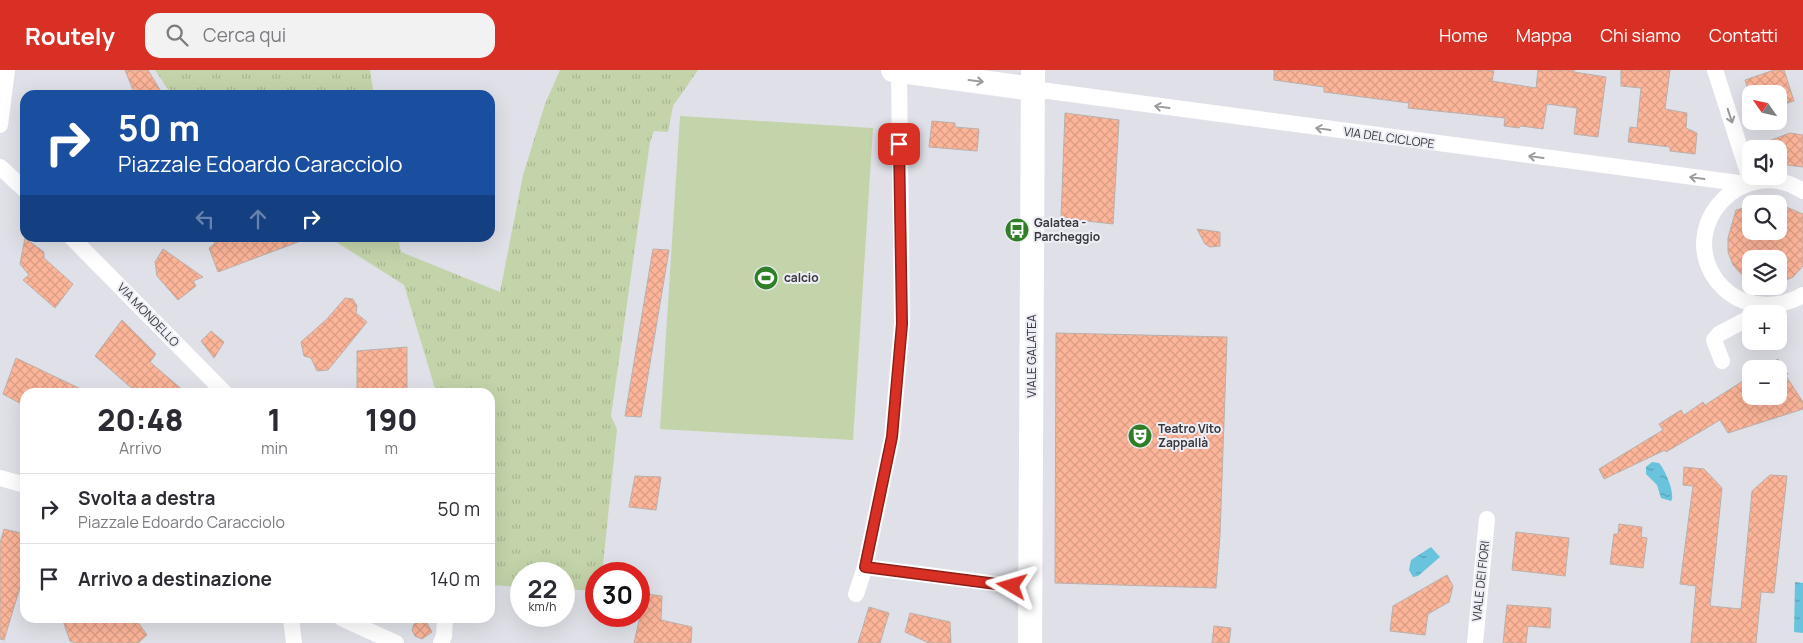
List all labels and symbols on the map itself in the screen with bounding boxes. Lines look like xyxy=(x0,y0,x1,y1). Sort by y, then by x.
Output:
one-way arrow xyxy=(968,76,984,86)
north arrow xyxy=(1742,85,1788,130)
one-way arrow xyxy=(1154,102,1170,112)
one-way arrow xyxy=(1726,108,1735,124)
pin xyxy=(878,123,920,165)
street label: VIA DEL CICLOPE xyxy=(1343,123,1436,152)
one-way arrow xyxy=(1315,124,1331,134)
one-way arrow xyxy=(1529,152,1545,162)
one-way arrow xyxy=(1690,173,1706,183)
place label: Galatea - Parcheggio xyxy=(1034,214,1100,245)
bus stop icon: Galatea - Parcheggio xyxy=(1004,217,1030,243)
sports icon: calcio xyxy=(753,265,779,291)
place label: calcio xyxy=(784,269,819,286)
street label: VIA MONDELLO xyxy=(114,279,183,351)
street label: VIALE GALATEA xyxy=(1023,314,1040,398)
place label: Teatro Vito Zappallà xyxy=(1158,420,1221,451)
theatre icon: Teatro Vito Zappallà xyxy=(1127,423,1153,449)
street label: VIALE DEI FIORI xyxy=(1468,540,1493,622)
position arrow xyxy=(985,559,1037,611)
speed limit sign: 30 xyxy=(585,562,650,627)

